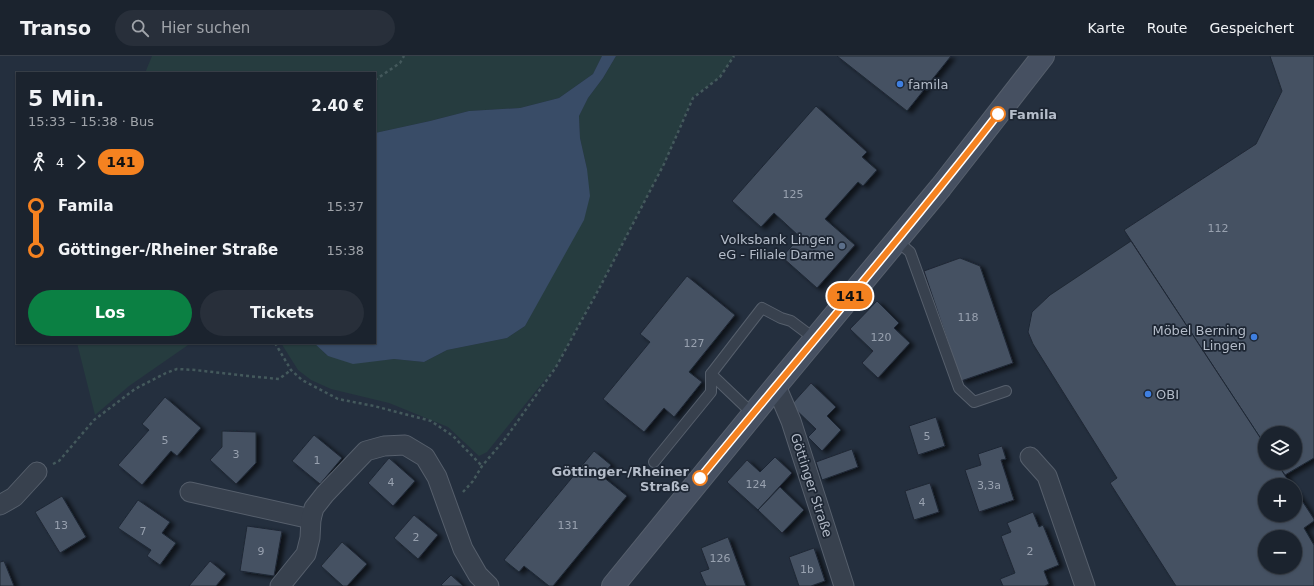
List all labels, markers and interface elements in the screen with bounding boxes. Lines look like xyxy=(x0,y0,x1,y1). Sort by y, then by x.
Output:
search box xyxy=(115,10,395,46)
text: Transo xyxy=(20,17,91,39)
icon: search xyxy=(129,17,151,39)
text: Hier suchen xyxy=(161,19,250,37)
text: Karte xyxy=(1087,20,1125,36)
text: Route xyxy=(1147,20,1187,36)
text: Gespeichert xyxy=(1209,20,1294,36)
place label: famila xyxy=(908,77,948,92)
marker: famila xyxy=(895,79,905,89)
text: 5 Min. xyxy=(28,86,104,111)
text: 2.40 € xyxy=(311,97,364,115)
marker: Famila xyxy=(990,106,1006,122)
place label: Famila xyxy=(1009,107,1057,122)
text: 15:33 – 15:38 · Bus xyxy=(28,114,154,129)
icon: walk xyxy=(28,151,50,173)
icon: forward xyxy=(70,151,92,173)
text: 141 xyxy=(106,154,136,170)
text: 4 xyxy=(56,155,64,170)
house number: 125 xyxy=(783,188,804,201)
text: Famila xyxy=(58,197,114,215)
text: 15:37 xyxy=(327,199,364,214)
house number: 112 xyxy=(1208,222,1229,235)
place label: Volksbank Lingen eG - Filiale Darme xyxy=(718,232,834,262)
text: Göttinger-/Rheiner Straße xyxy=(58,241,278,259)
marker: Volksbank Lingen eG - Filiale Darme xyxy=(837,241,847,251)
text: 15:38 xyxy=(327,243,364,258)
line badge: 141 xyxy=(827,283,873,309)
text: 141 xyxy=(835,288,865,304)
button: Los xyxy=(28,290,192,336)
button: Tickets xyxy=(200,290,364,336)
house number: 118 xyxy=(958,311,979,324)
place label: Möbel Berning Lingen xyxy=(1152,323,1246,353)
house number: 120 xyxy=(871,331,892,344)
marker: Möbel Berning Lingen xyxy=(1249,332,1259,342)
house number: 127 xyxy=(684,337,705,350)
place label: OBI xyxy=(1156,387,1179,402)
marker: OBI xyxy=(1143,389,1153,399)
map controls xyxy=(1258,426,1302,574)
button: layers xyxy=(1258,426,1302,470)
house number: 5 xyxy=(924,430,931,443)
street label: Göttinger Straße xyxy=(788,431,835,539)
house number: 5 xyxy=(162,434,169,447)
house number: 3 xyxy=(233,448,240,461)
house number: 1 xyxy=(314,454,321,467)
place label: Göttinger-/Rheiner Straße xyxy=(552,464,690,494)
marker: Göttinger-/Rheiner Straße xyxy=(692,470,708,486)
house number: 4 xyxy=(388,476,395,489)
house number: 124 xyxy=(746,478,767,491)
button: + xyxy=(1258,478,1302,522)
house number: 3,3a xyxy=(977,479,1001,492)
house number: 4 xyxy=(919,496,926,509)
house number: 13 xyxy=(54,519,68,532)
house number: 131 xyxy=(558,519,579,532)
house number: 7 xyxy=(140,525,147,538)
button: − xyxy=(1258,530,1302,574)
house number: 2 xyxy=(413,531,420,544)
house number: 9 xyxy=(258,545,265,558)
house number: 2 xyxy=(1027,545,1034,558)
house number: 126 xyxy=(710,552,731,565)
house number: 1b xyxy=(800,563,814,576)

